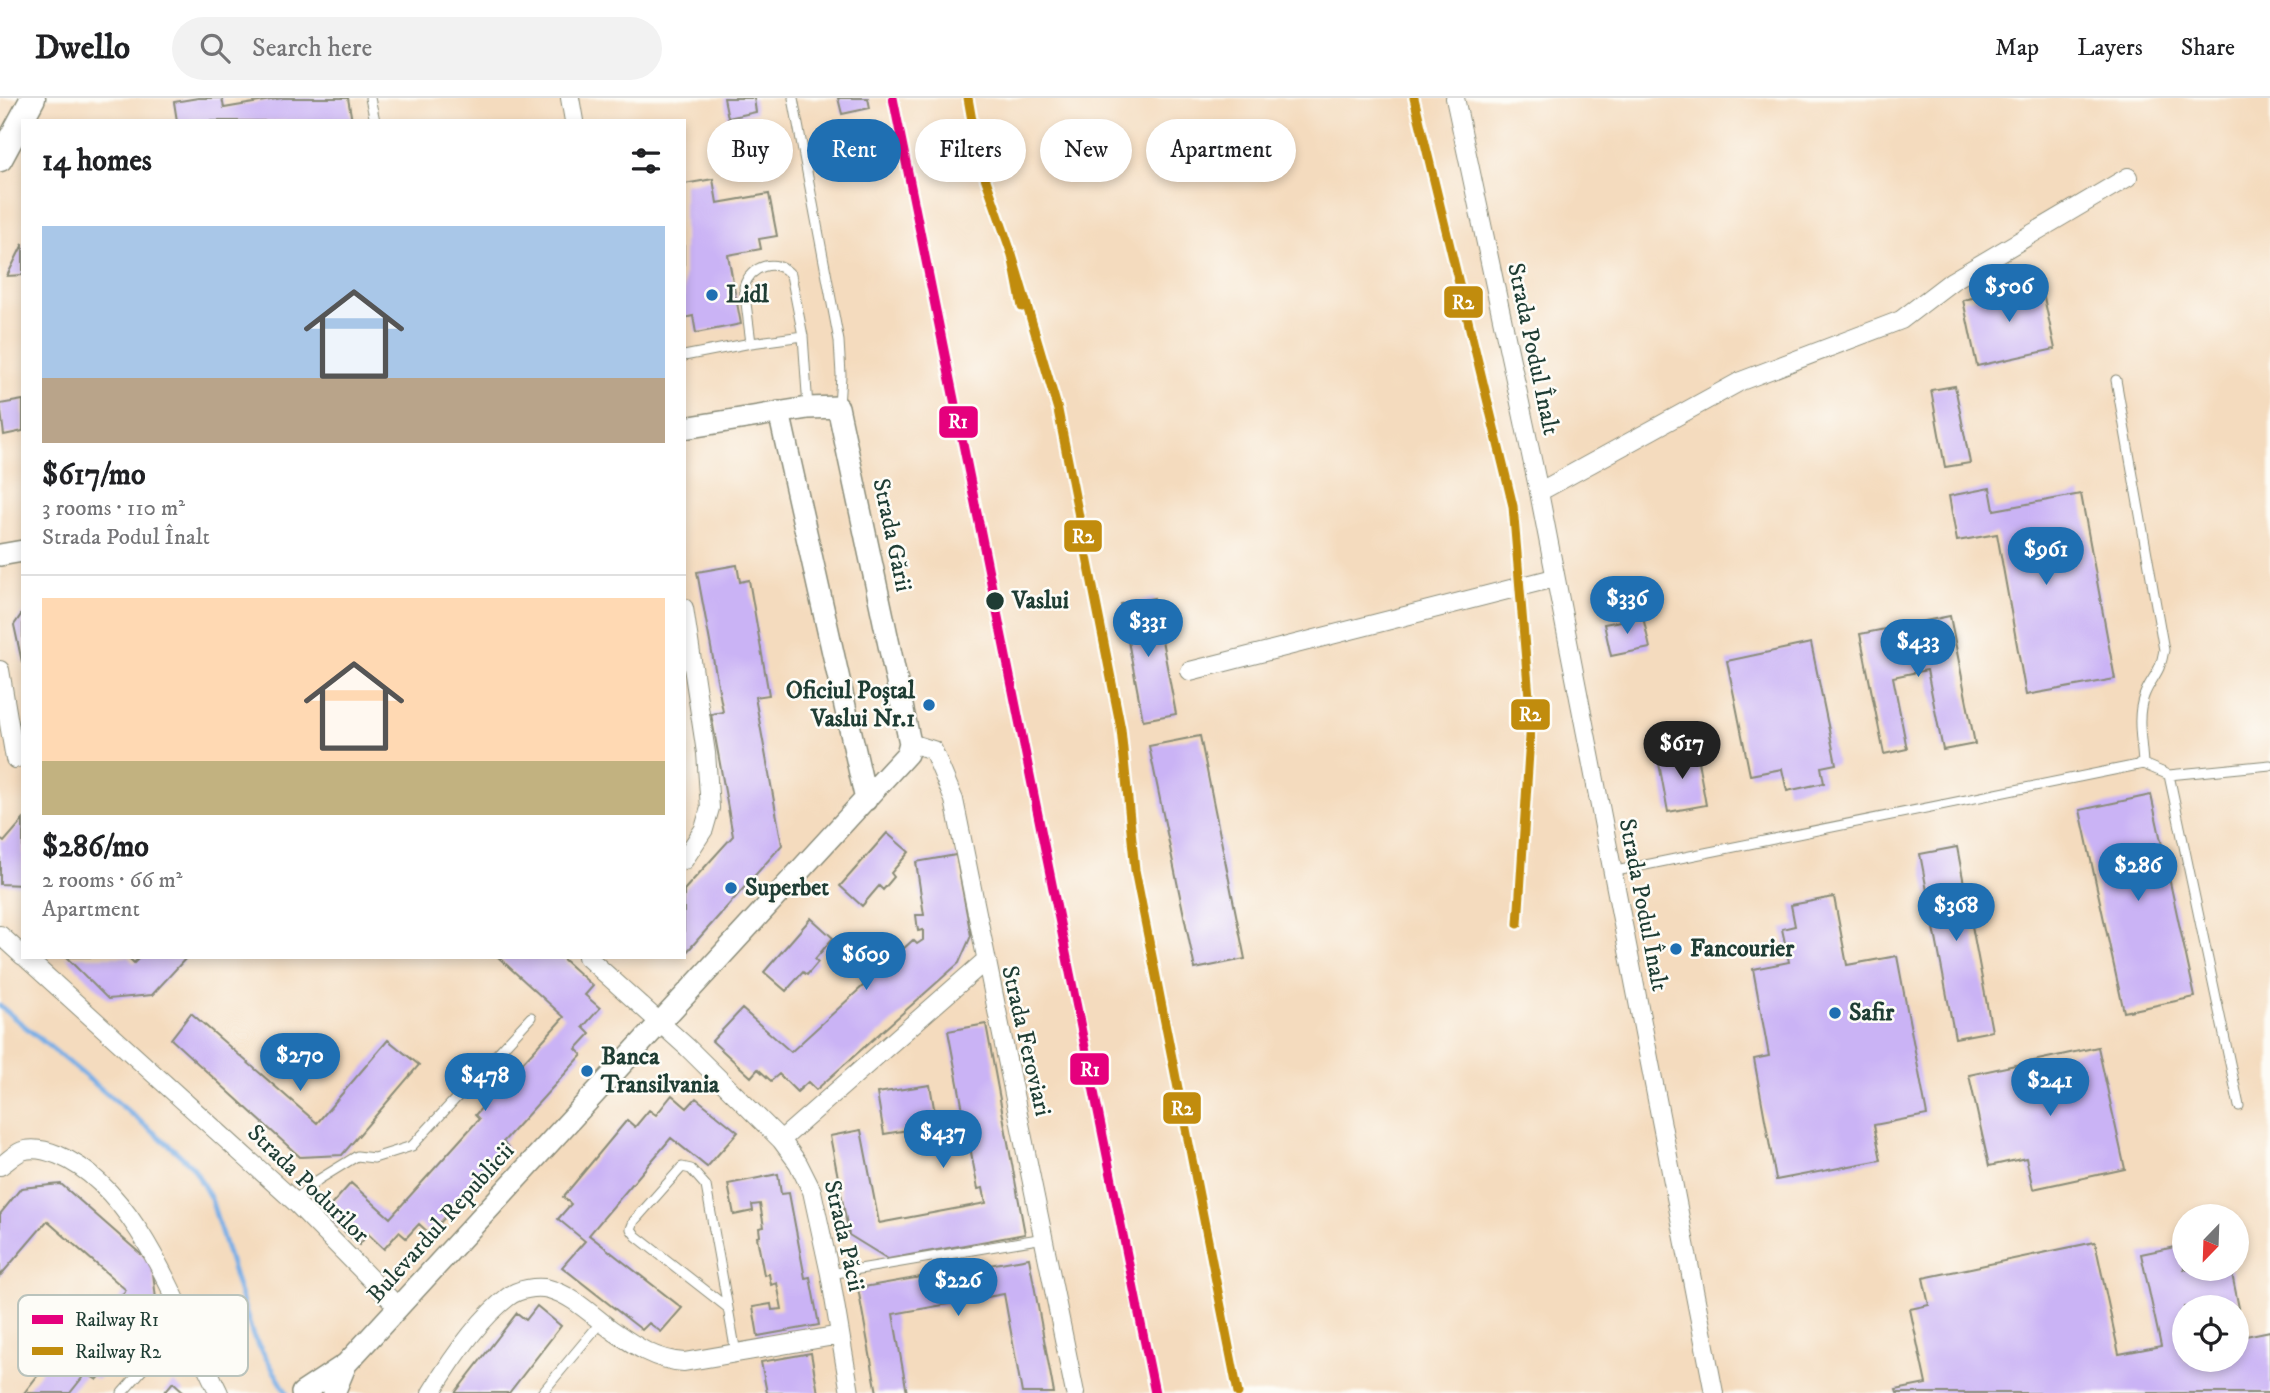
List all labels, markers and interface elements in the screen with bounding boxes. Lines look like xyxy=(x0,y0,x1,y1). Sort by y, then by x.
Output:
search box xyxy=(172,17,662,80)
text: Dwello xyxy=(35,28,130,69)
icon: search xyxy=(196,29,234,67)
text: Search here xyxy=(252,32,372,65)
text: Map xyxy=(1995,33,2039,63)
text: Layers xyxy=(2077,33,2143,63)
text: Share xyxy=(2181,33,2235,63)
chip: Buy xyxy=(707,119,793,182)
chip: Rent xyxy=(807,119,901,182)
chip: Filters xyxy=(915,119,1026,182)
chip: New xyxy=(1040,119,1132,182)
chip: Apartment xyxy=(1146,119,1296,182)
icon: filters xyxy=(627,142,665,180)
text: 14 homes xyxy=(42,143,152,180)
street label: Strada Podul Înalt xyxy=(1500,260,1567,438)
pin: $506 xyxy=(1968,264,2050,324)
icon: home xyxy=(291,271,417,397)
text: $506 xyxy=(1985,272,2033,301)
place label: Lidl xyxy=(726,280,769,310)
line badge: R2 xyxy=(1443,285,1484,319)
marker: Lidl xyxy=(704,287,720,303)
text: R2 xyxy=(1452,292,1475,315)
line badge: R1 xyxy=(938,405,979,439)
text: R1 xyxy=(948,411,968,434)
text: $617/mo xyxy=(42,457,146,494)
street label: Strada Gării xyxy=(865,476,919,594)
text: 3 rooms · 110 m² xyxy=(42,494,185,523)
line badge: R2 xyxy=(1063,519,1103,553)
text: Strada Podul Înalt xyxy=(42,523,210,552)
text: R2 xyxy=(1072,526,1095,549)
pin: $961 xyxy=(2005,528,2087,587)
text: $961 xyxy=(2024,535,2068,564)
pin: $336 xyxy=(1586,576,1668,636)
text: $336 xyxy=(1606,584,1648,613)
place label: Vaslui xyxy=(1011,586,1069,616)
marker: Vaslui xyxy=(984,590,1006,612)
pin: $331 xyxy=(1107,600,1189,659)
text: $331 xyxy=(1129,607,1167,636)
pin: $433 xyxy=(1877,620,1959,679)
text: $433 xyxy=(1897,627,1939,656)
icon: home xyxy=(291,643,417,769)
place label: Oficiul Poștal Vaslui Nr.1 xyxy=(786,676,916,734)
marker: Oficiul Poștal Vaslui Nr.1 xyxy=(921,697,937,713)
line badge: R2 xyxy=(1510,698,1551,731)
text: R2 xyxy=(1519,704,1542,727)
pin: $617 xyxy=(1641,722,1723,781)
text: $617 xyxy=(1660,729,1704,758)
street label: Strada Podul Înalt xyxy=(1612,816,1675,994)
text: $286/mo xyxy=(42,829,149,866)
pin: $286 xyxy=(2097,844,2179,903)
text: $286 xyxy=(2114,851,2162,880)
text: 2 rooms · 66 m² xyxy=(42,866,182,895)
place label: Superbet xyxy=(745,873,829,903)
marker: Superbet xyxy=(723,880,739,896)
pin: $368 xyxy=(1915,884,1997,943)
text: $368 xyxy=(1934,891,1978,920)
text: Apartment xyxy=(42,895,140,924)
pin: $609 xyxy=(825,932,907,992)
place label: Fancourier xyxy=(1690,934,1795,964)
text: $609 xyxy=(842,940,890,969)
marker: Fancourier xyxy=(1668,941,1684,957)
street label: Strada Feroviari xyxy=(994,963,1058,1119)
place label: Safir xyxy=(1849,998,1895,1028)
marker: Safir xyxy=(1827,1005,1843,1021)
pin: $270 xyxy=(259,1034,341,1093)
text: $270 xyxy=(276,1041,324,1070)
place label: Banca Transilvania xyxy=(600,1042,720,1100)
line badge: R1 xyxy=(1069,1052,1110,1086)
pin: $478 xyxy=(444,1054,526,1113)
pin: $241 xyxy=(2009,1058,2091,1118)
text: R1 xyxy=(1080,1059,1100,1082)
text: $478 xyxy=(461,1061,509,1090)
marker: Banca Transilvania xyxy=(579,1063,595,1079)
text: $241 xyxy=(2027,1066,2073,1095)
line badge: R2 xyxy=(1162,1091,1202,1125)
text: R2 xyxy=(1171,1098,1194,1121)
pin: $437 xyxy=(902,1110,984,1170)
street label: Strada Podurilor xyxy=(241,1118,375,1250)
text: $437 xyxy=(920,1118,966,1147)
street label: Bulevardul Republicii xyxy=(361,1136,521,1310)
street label: Strada Păcii xyxy=(817,1177,871,1295)
north arrow xyxy=(2172,1204,2249,1281)
map controls xyxy=(2172,1204,2249,1372)
pin: $226 xyxy=(917,1258,999,1318)
text: $226 xyxy=(934,1266,982,1295)
legend xyxy=(18,1295,248,1376)
button: locate xyxy=(2172,1295,2249,1372)
text: Railway R1 xyxy=(75,1309,159,1332)
text: Railway R2 xyxy=(75,1341,162,1364)

